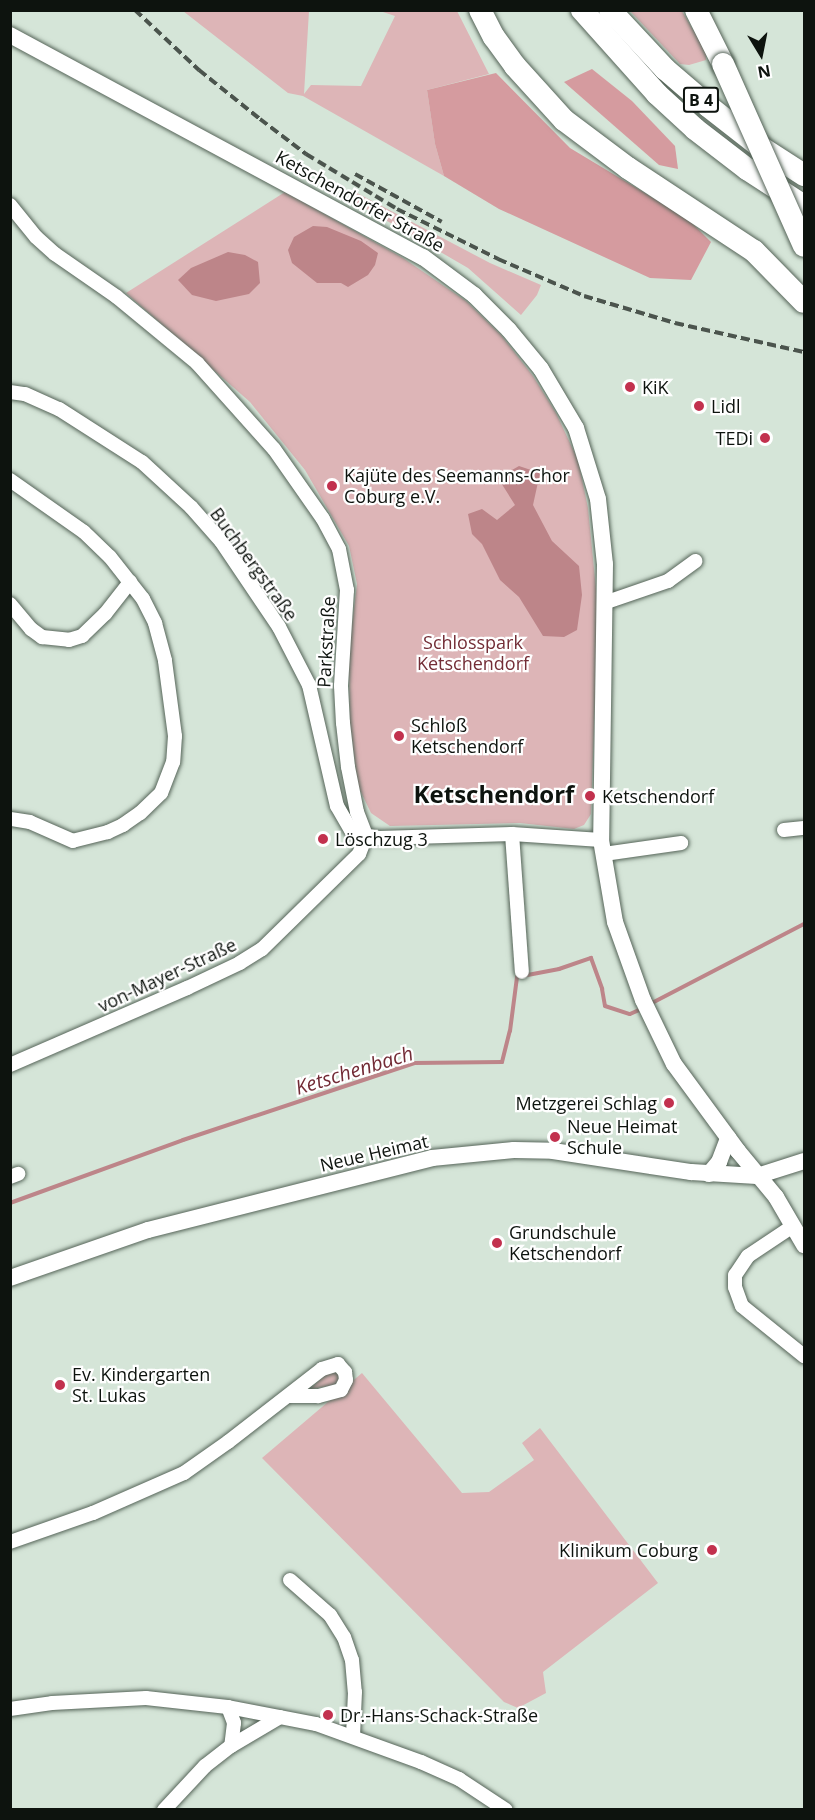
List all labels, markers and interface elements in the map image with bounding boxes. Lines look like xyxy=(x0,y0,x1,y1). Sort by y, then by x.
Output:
north arrow xyxy=(731,24,791,84)
text: N xyxy=(756,60,772,84)
road number: B 4 xyxy=(682,87,720,113)
street label: Ketschendorfer Straße xyxy=(272,146,448,256)
place label: KiK xyxy=(642,376,669,398)
marker: KiK xyxy=(623,380,637,394)
place label: Lidl xyxy=(711,395,740,417)
marker: Lidl xyxy=(692,399,706,413)
place label: TEDi xyxy=(715,427,753,449)
marker: TEDi xyxy=(758,431,772,445)
place label: Kajüte des Seemanns-Chor Coburg e.V. xyxy=(344,465,570,508)
marker: Kajüte des Seemanns-Chor Coburg e.V. xyxy=(325,479,339,493)
street label: Buchbergstraße xyxy=(206,503,302,625)
street label: Parkstraße xyxy=(313,596,339,688)
park label: Schlosspark Ketschendorf xyxy=(417,632,529,674)
place label: Schloß Ketschendorf xyxy=(411,715,523,758)
marker: Schloß Ketschendorf xyxy=(392,729,406,743)
district label: Ketschendorf xyxy=(414,780,574,808)
place label: Ketschendorf xyxy=(602,785,714,807)
marker: Ketschendorf xyxy=(583,789,597,803)
place label: Löschzug 3 xyxy=(335,828,428,850)
marker: Löschzug 3 xyxy=(316,832,330,846)
street label: von-Mayer-Straße xyxy=(94,934,240,1016)
water label: Ketschenbach xyxy=(292,1041,416,1099)
place label: Metzgerei Schlag xyxy=(515,1092,657,1114)
marker: Metzgerei Schlag xyxy=(662,1096,676,1110)
place label: Neue Heimat Schule xyxy=(567,1116,677,1158)
street label: Neue Heimat xyxy=(318,1130,430,1176)
marker: Neue Heimat Schule xyxy=(548,1130,562,1144)
place label: Grundschule Ketschendorf xyxy=(509,1222,621,1264)
marker: Grundschule Ketschendorf xyxy=(490,1236,504,1250)
place label: Ev. Kindergarten St. Lukas xyxy=(72,1364,210,1406)
marker: Ev. Kindergarten St. Lukas xyxy=(53,1378,67,1392)
place label: Klinikum Coburg xyxy=(559,1539,698,1561)
marker: Klinikum Coburg xyxy=(703,1541,721,1559)
place label: Dr.-Hans-Schack-Straße xyxy=(340,1704,538,1726)
marker: Dr.-Hans-Schack-Straße xyxy=(321,1708,335,1722)

